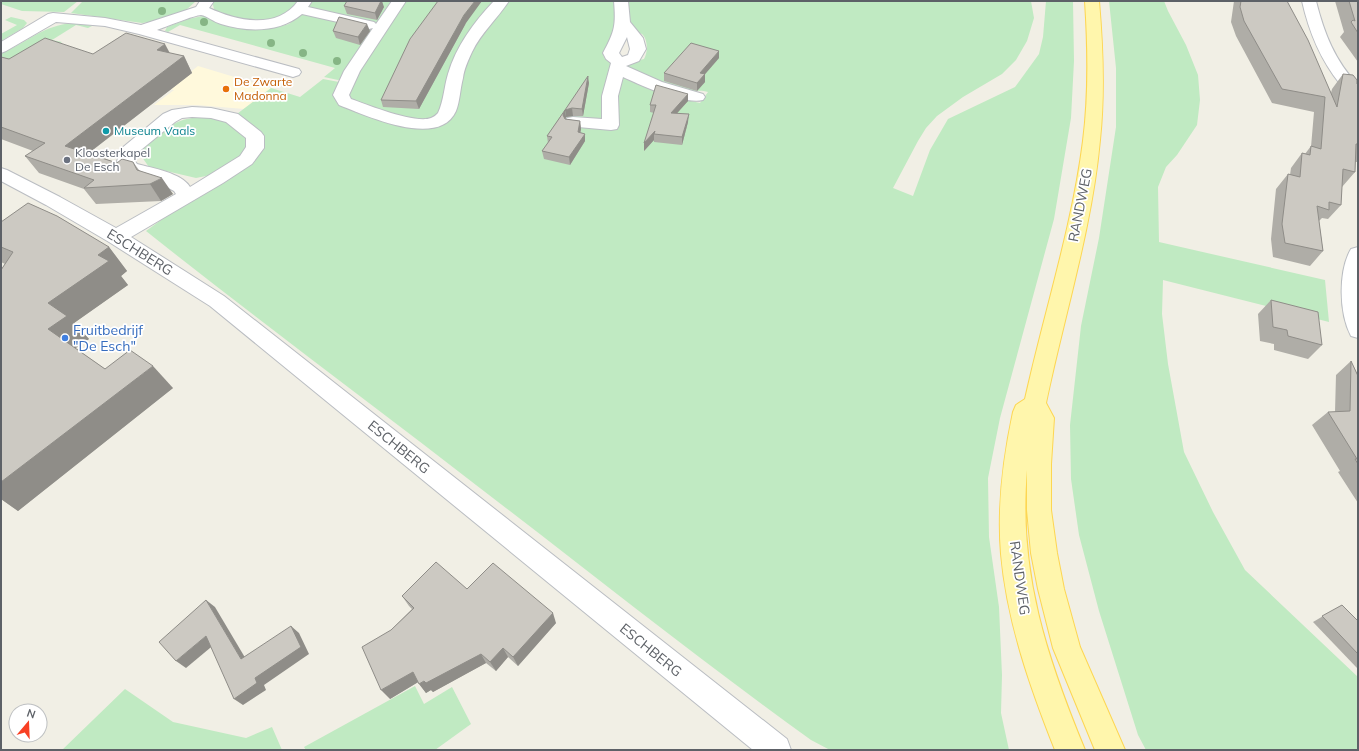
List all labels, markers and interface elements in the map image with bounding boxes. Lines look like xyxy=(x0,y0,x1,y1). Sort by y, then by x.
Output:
place label: De Zwarte Madonna xyxy=(234,74,292,103)
marker: De Zwarte Madonna xyxy=(221,84,231,94)
place label: Museum Vaals xyxy=(114,123,195,138)
marker: Museum Vaals xyxy=(101,126,111,136)
place label: Kloosterkapel De Esch xyxy=(75,145,150,174)
marker: Kloosterkapel De Esch xyxy=(62,155,72,165)
street label: RANDWEG xyxy=(1064,167,1096,243)
street label: ESCHBERG xyxy=(104,225,176,279)
place label: Fruitbedrijf "De Esch" xyxy=(73,321,143,355)
marker: Fruitbedrijf "De Esch" xyxy=(60,333,70,343)
street label: ESCHBERG xyxy=(364,416,434,478)
street label: RANDWEG xyxy=(1006,540,1034,616)
street label: ESCHBERG xyxy=(616,619,686,681)
north arrow xyxy=(8,703,48,743)
text: N xyxy=(25,706,37,722)

